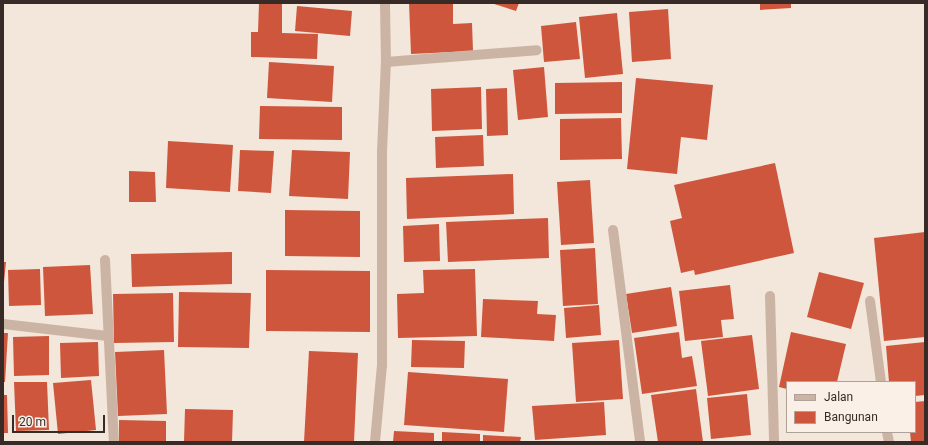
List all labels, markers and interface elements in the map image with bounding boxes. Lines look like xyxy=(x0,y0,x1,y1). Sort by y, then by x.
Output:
legend xyxy=(786,381,916,433)
text: Jalan xyxy=(824,390,853,404)
scale bar xyxy=(14,407,107,433)
text: Bangunan xyxy=(824,410,878,424)
text: 20 m xyxy=(19,415,46,429)

